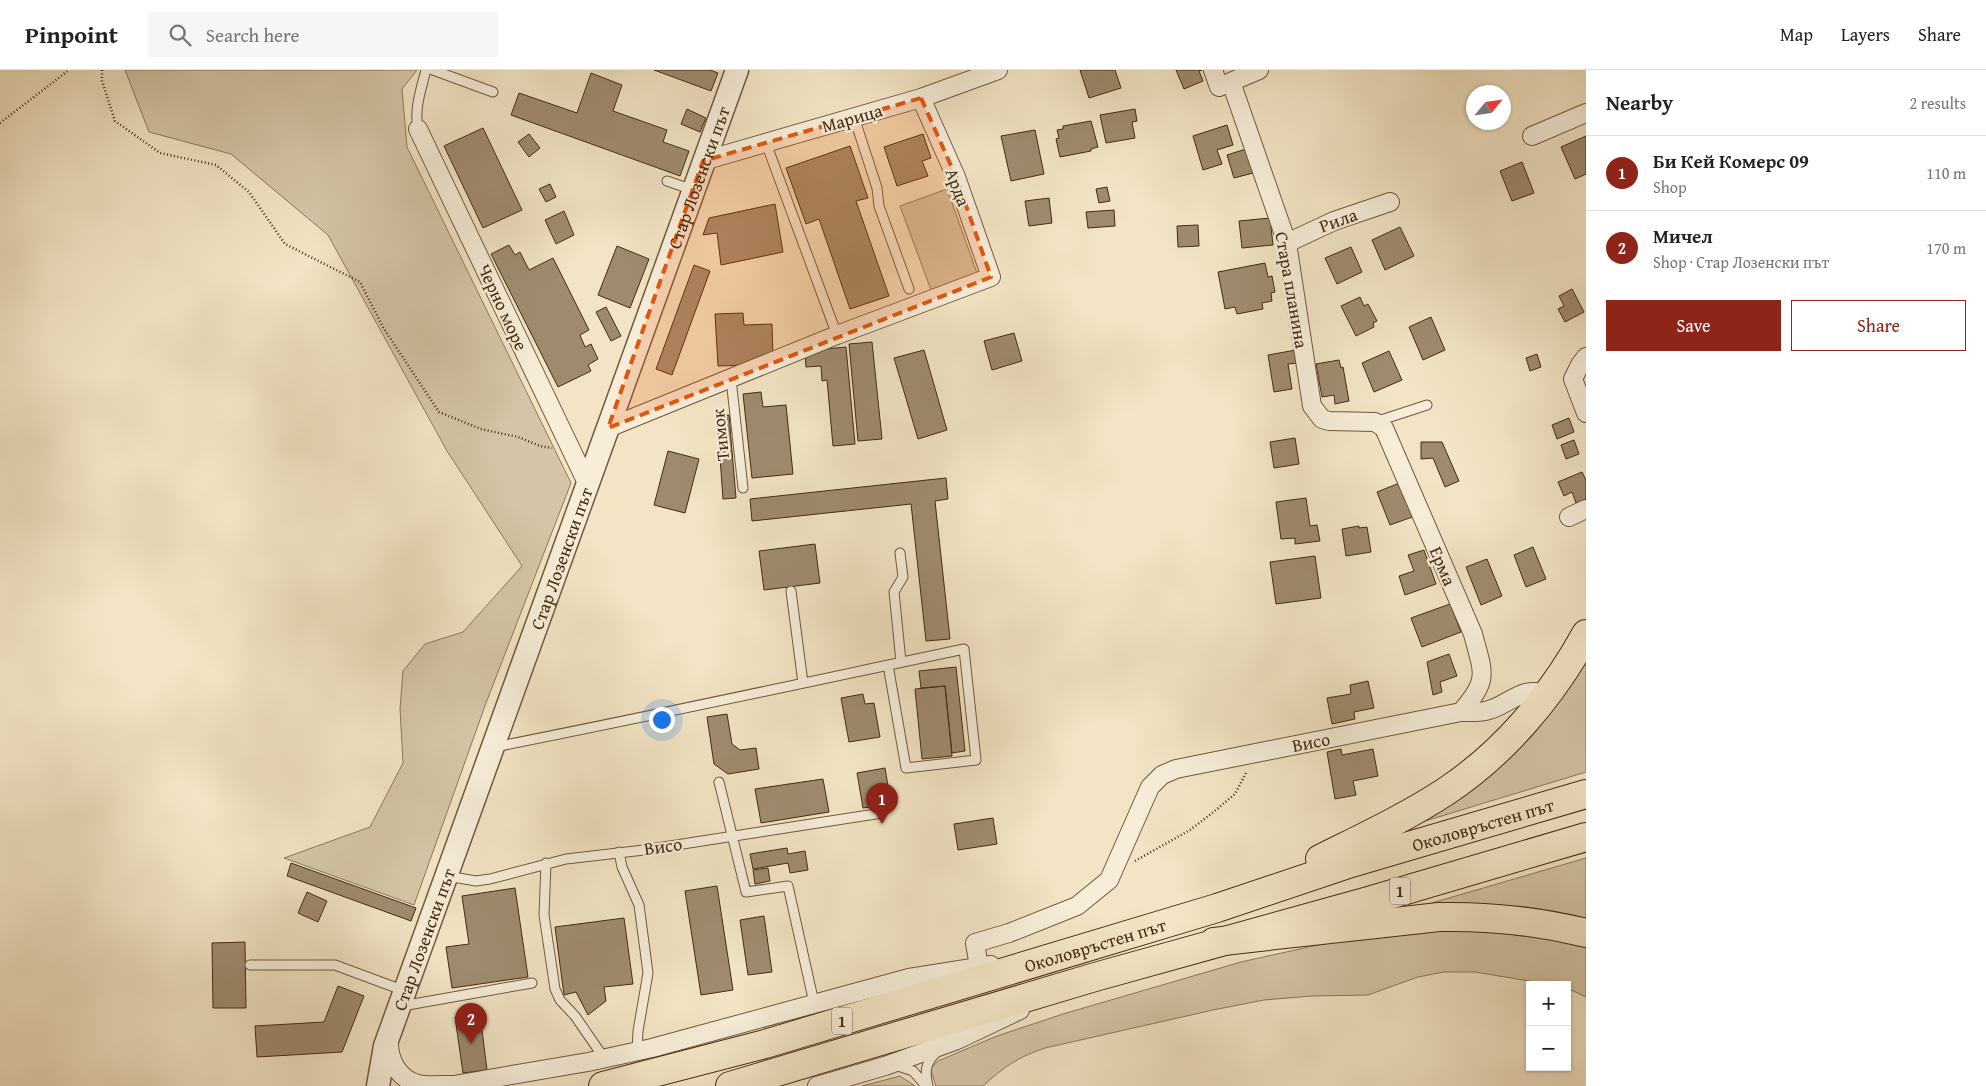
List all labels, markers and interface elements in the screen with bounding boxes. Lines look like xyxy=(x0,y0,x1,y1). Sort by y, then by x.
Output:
search box xyxy=(148,12,498,57)
text: Pinpoint xyxy=(25,17,118,52)
icon: search xyxy=(166,21,194,49)
text: Search here xyxy=(206,21,299,49)
text: Map xyxy=(1780,21,1813,48)
text: Layers xyxy=(1841,21,1890,48)
text: Share xyxy=(1918,21,1961,48)
north arrow xyxy=(1466,85,1511,130)
text: Nearby xyxy=(1606,87,1673,118)
text: 2 results xyxy=(1909,91,1966,115)
street label: Марица xyxy=(819,96,886,140)
street label: Стар Лозенски път xyxy=(660,102,736,252)
text: Би Кей Комерс 09 xyxy=(1653,147,1809,175)
text: 1 xyxy=(1618,161,1626,185)
text: 110 m xyxy=(1926,161,1966,185)
street label: Арда xyxy=(938,164,978,210)
text: Shop xyxy=(1653,175,1687,199)
street label: Рила xyxy=(1315,201,1361,239)
text: Мичел xyxy=(1653,222,1713,250)
street label: Стара планина xyxy=(1268,230,1316,351)
text: 2 xyxy=(1618,236,1626,260)
text: 170 m xyxy=(1926,236,1966,260)
text: Shop · Стар Лозенски път xyxy=(1653,250,1829,274)
street label: Черно море xyxy=(471,259,535,355)
button: Save xyxy=(1606,300,1781,351)
button: Share xyxy=(1791,300,1966,351)
street label: Тимок xyxy=(704,407,736,462)
street label: Стар Лозенски път xyxy=(523,483,599,633)
street label: Ерма xyxy=(1423,542,1463,590)
your location xyxy=(649,707,675,733)
street label: Висо xyxy=(1290,725,1332,759)
pin: 1 xyxy=(866,783,898,824)
street label: Околовръстен път xyxy=(1409,791,1557,858)
street label: Висо xyxy=(642,830,684,862)
street label: Стар Лозенски път xyxy=(385,864,462,1014)
road number: 1 xyxy=(1390,878,1410,904)
street label: Околовръстен път xyxy=(1021,911,1169,979)
map controls xyxy=(1526,981,1571,1071)
button: + xyxy=(1526,981,1571,1026)
pin: 2 xyxy=(455,1003,487,1044)
road number: 1 xyxy=(832,1008,852,1034)
button: − xyxy=(1526,1026,1571,1071)

